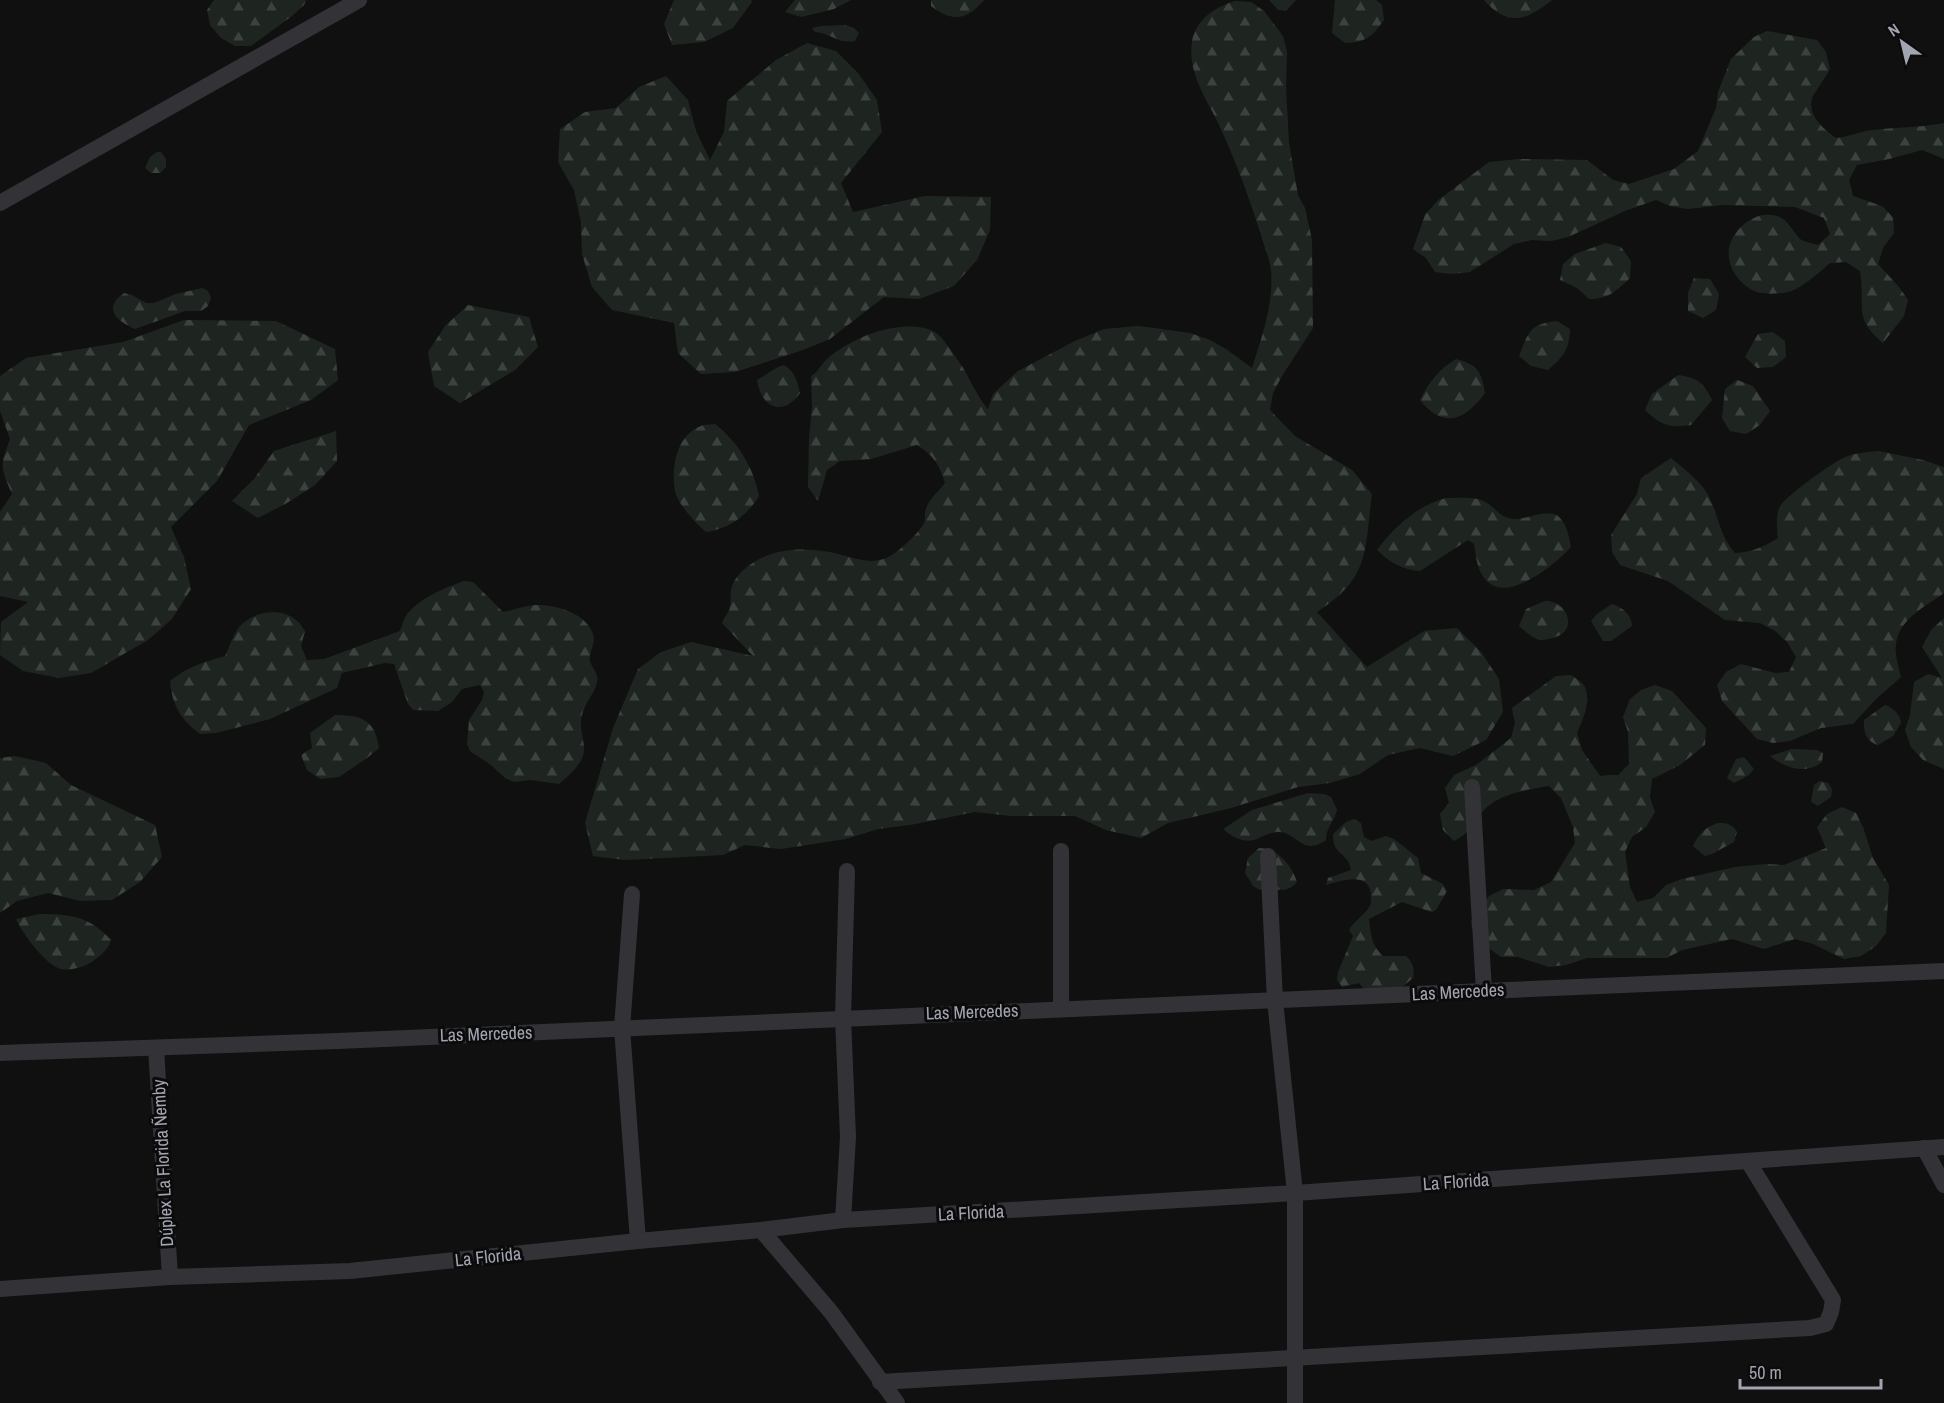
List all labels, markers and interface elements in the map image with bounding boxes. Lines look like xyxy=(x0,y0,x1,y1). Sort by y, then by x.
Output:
north arrow xyxy=(1872,12,1932,72)
text: N xyxy=(1884,18,1904,41)
street label: Las Mercedes xyxy=(1411,977,1505,1006)
street label: Las Mercedes xyxy=(925,997,1019,1026)
street label: Las Mercedes xyxy=(439,1019,533,1048)
street label: Dúplex La Florida Ñemby xyxy=(146,1078,179,1247)
street label: La Florida xyxy=(1422,1167,1490,1196)
street label: La Florida xyxy=(937,1198,1005,1227)
street label: La Florida xyxy=(454,1241,522,1272)
scale bar xyxy=(1740,1352,1881,1390)
text: 50 m xyxy=(1749,1360,1782,1385)

